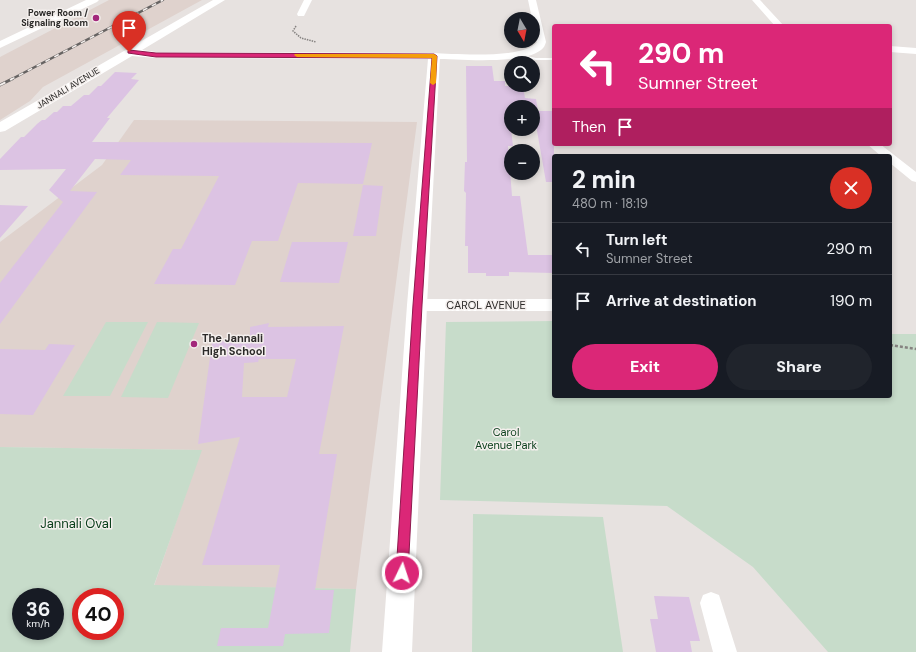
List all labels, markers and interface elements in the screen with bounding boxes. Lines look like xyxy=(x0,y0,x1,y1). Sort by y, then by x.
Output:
place label: Power Room / Signaling Room xyxy=(21,7,88,29)
pin xyxy=(112,11,146,52)
north arrow xyxy=(504,12,540,48)
map controls xyxy=(504,12,540,180)
marker: Power Room / Signaling Room xyxy=(91,13,101,23)
icon: arrive xyxy=(118,17,140,39)
text: 290 m xyxy=(638,35,724,72)
icon: left xyxy=(572,40,624,92)
button: search xyxy=(504,56,540,92)
street label: JANNALI AVENUE xyxy=(34,65,102,111)
text: Sumner Street xyxy=(638,71,758,95)
button: + xyxy=(504,100,540,136)
icon: arrive xyxy=(614,116,636,138)
text: Then xyxy=(572,117,606,137)
button: − xyxy=(504,144,540,180)
text: 2 min xyxy=(572,164,636,195)
button: close xyxy=(830,167,872,209)
text: 480 m · 18:19 xyxy=(572,195,648,212)
text: Turn left xyxy=(606,230,667,250)
icon: left xyxy=(572,238,594,260)
text: 290 m xyxy=(826,239,872,259)
text: Sumner Street xyxy=(606,250,693,267)
icon: arrive xyxy=(572,290,594,312)
text: Arrive at destination xyxy=(606,291,757,311)
text: 190 m xyxy=(830,291,872,311)
street label: CAROL AVENUE xyxy=(446,298,526,312)
place label: The Jannali High School xyxy=(202,331,265,358)
marker: The Jannali High School xyxy=(189,339,199,349)
button: Exit xyxy=(572,344,718,390)
button: Share xyxy=(726,344,872,390)
park label: Carol Avenue Park xyxy=(475,425,537,452)
park label: Jannali Oval xyxy=(40,515,112,532)
position arrow xyxy=(381,552,423,594)
speed limit sign: 40 xyxy=(72,588,124,640)
text: 36 xyxy=(26,596,50,622)
text: km/h xyxy=(26,617,50,630)

